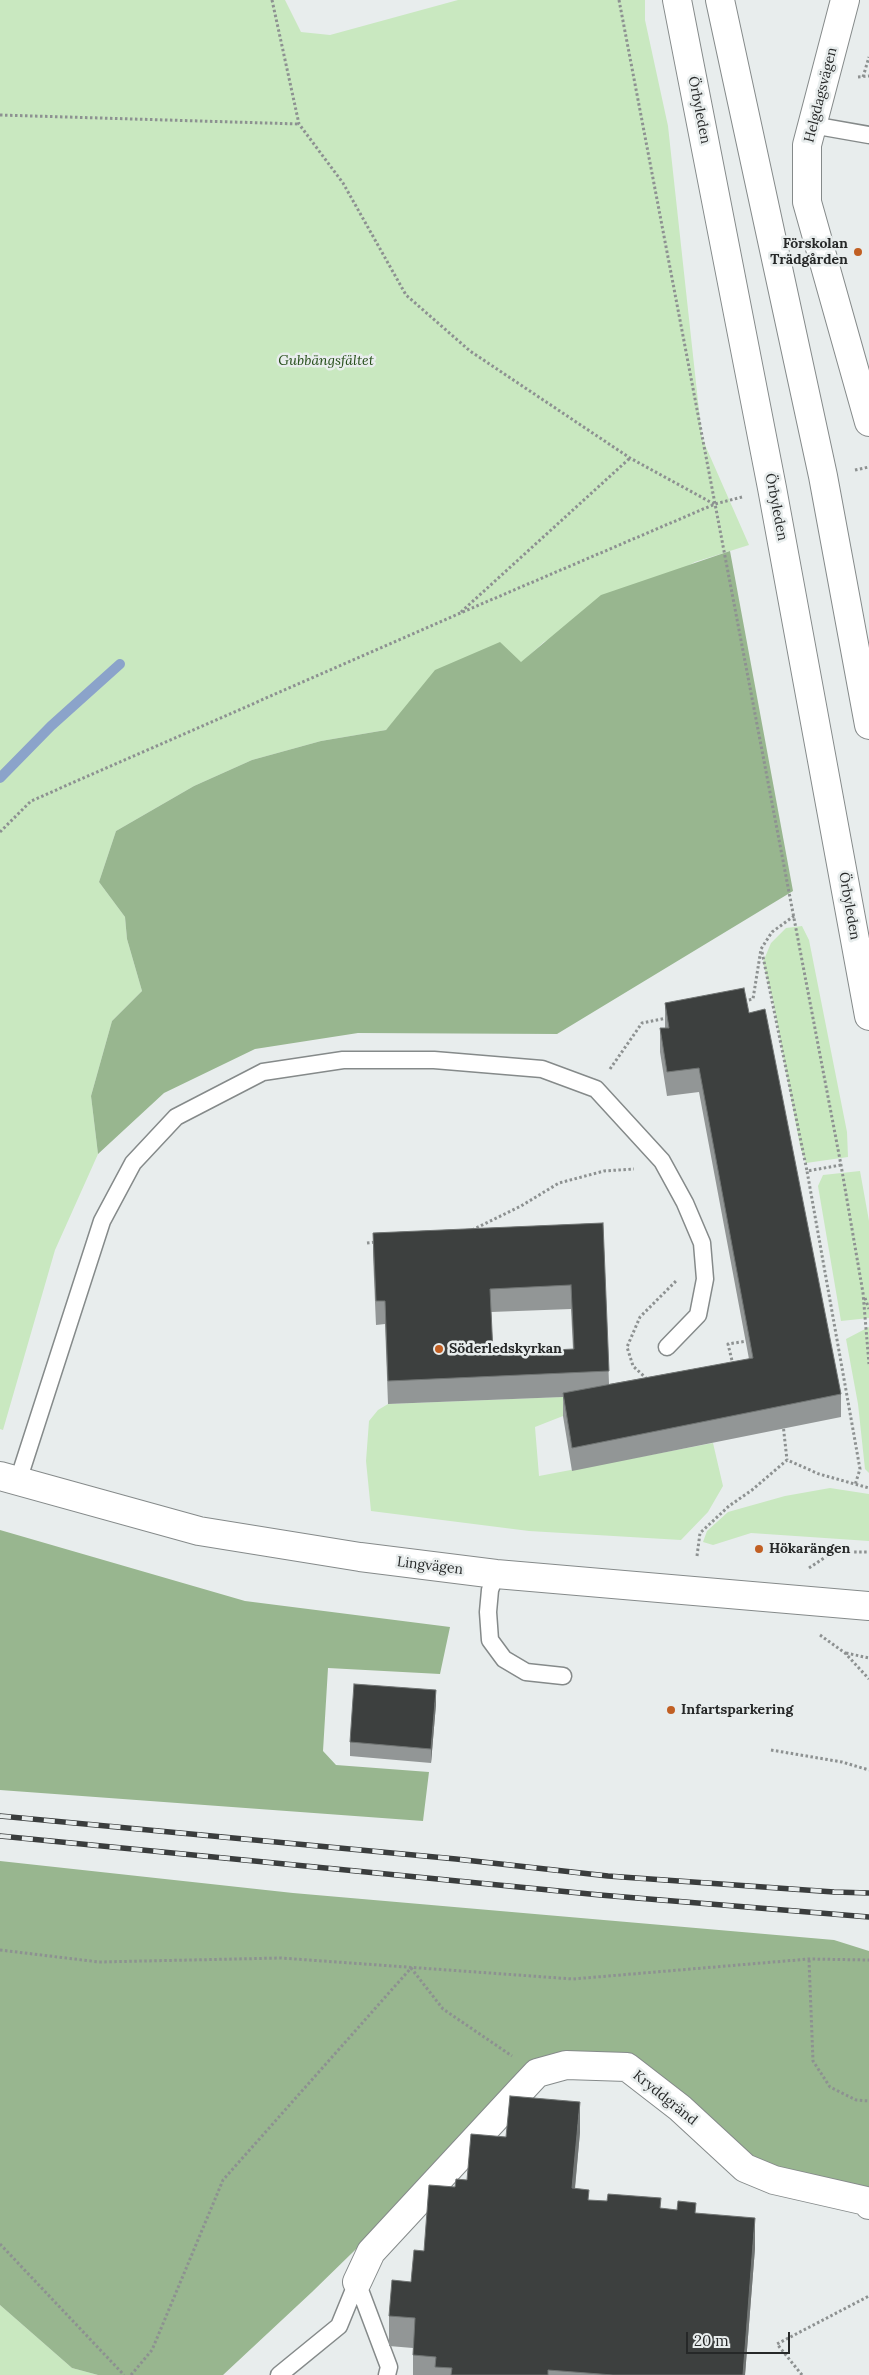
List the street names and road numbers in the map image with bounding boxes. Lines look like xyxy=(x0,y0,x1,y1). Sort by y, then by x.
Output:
street label: Helgdagsvägen xyxy=(801,46,841,144)
street label: Örbyleden xyxy=(684,75,714,145)
street label: Örbyleden xyxy=(761,472,791,542)
street label: Örbyleden xyxy=(835,871,863,941)
street label: Lingvägen xyxy=(396,1554,464,1578)
street label: Kryddgränd xyxy=(630,2067,700,2129)

